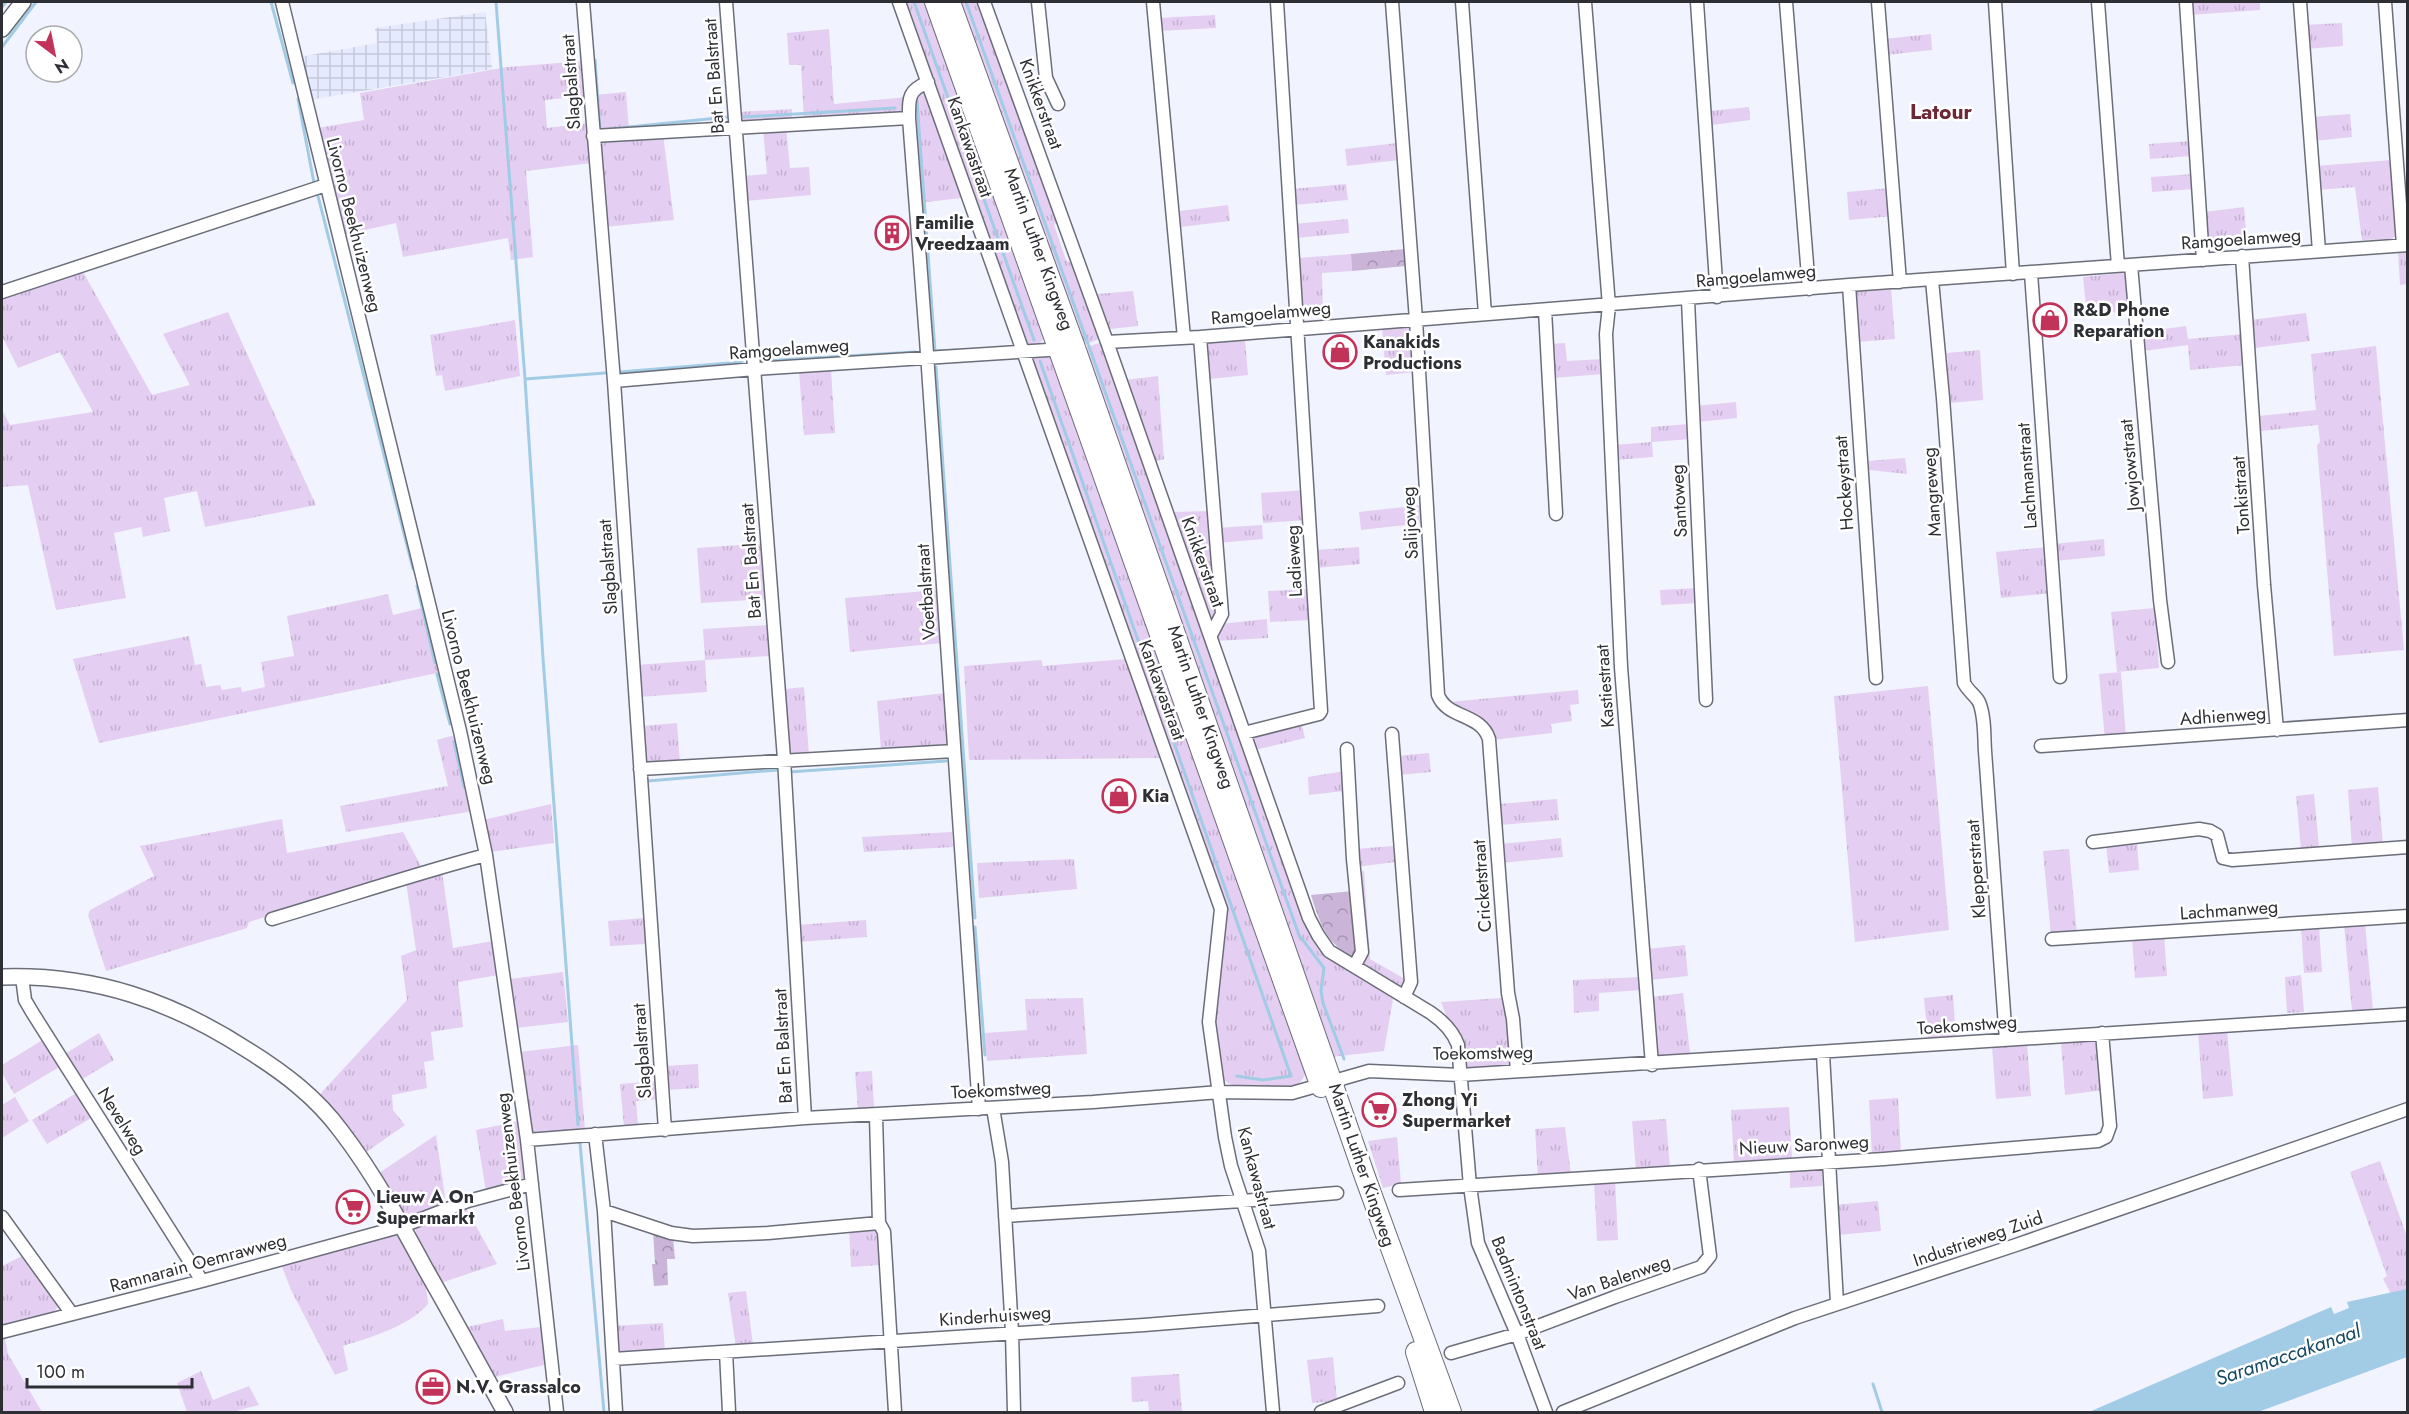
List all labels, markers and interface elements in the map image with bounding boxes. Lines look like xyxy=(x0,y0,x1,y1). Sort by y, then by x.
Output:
street label: Bat En Balstraat xyxy=(697,17,731,134)
north arrow xyxy=(24,24,84,84)
street label: Slagbalstraat xyxy=(555,33,587,130)
text: N xyxy=(50,53,73,79)
street label: Knikkerstraat xyxy=(1013,55,1070,154)
street label: Kankawastraat xyxy=(941,93,1000,202)
district label: Latour xyxy=(1910,97,1972,127)
street label: Livorno Beekhuizenweg xyxy=(320,135,388,315)
street label: Martin Luther Kingweg xyxy=(998,164,1080,334)
place label: Familie Vreedzaam xyxy=(914,210,1009,257)
building icon: Familie Vreedzaam xyxy=(874,215,910,251)
street label: Ramgoelamweg xyxy=(2180,222,2302,256)
street label: Ramgoelamweg xyxy=(1695,258,1817,294)
street label: Ramgoelamweg xyxy=(1210,295,1332,331)
place label: R&D Phone Reparation xyxy=(2073,297,2170,344)
shop icon: R&D Phone Reparation xyxy=(2032,302,2068,338)
place label: Kanakids Productions xyxy=(1363,329,1462,376)
street label: Ramgoelamweg xyxy=(728,332,850,366)
shop icon: Kanakids Productions xyxy=(1322,334,1358,370)
street label: Jowjowstraat xyxy=(2113,417,2147,514)
street label: Lachmanstraat xyxy=(2010,421,2044,530)
street label: Hockeystraat xyxy=(1828,434,1860,531)
street label: Mangreweg xyxy=(1916,447,1948,537)
street label: Tonkistraat xyxy=(2225,455,2257,535)
street label: Santoweg xyxy=(1664,464,1694,538)
street label: Salijoweg xyxy=(1395,486,1425,560)
street label: Bat En Balstraat xyxy=(734,502,768,619)
street label: Knikkerstraat xyxy=(1175,513,1232,612)
street label: Slagbalstraat xyxy=(592,518,624,615)
street label: Ladieweg xyxy=(1279,524,1309,598)
street label: Voetbalstraat xyxy=(910,542,942,641)
street label: Livorno Beekhuizenweg xyxy=(435,607,503,787)
street label: Martin Luther Kingweg xyxy=(1161,622,1241,792)
street label: Kankawastraat xyxy=(1132,636,1192,744)
street label: Kastiestraat xyxy=(1589,643,1621,729)
street label: Adhienweg xyxy=(2179,700,2267,732)
shop icon: Kia xyxy=(1101,778,1137,814)
place label: Kia xyxy=(1142,783,1169,809)
street label: Klepperstraat xyxy=(1960,818,1992,919)
street label: Cricketstraat xyxy=(1466,838,1498,933)
street label: Lachmanweg xyxy=(2179,894,2279,926)
street label: Bat En Balstraat xyxy=(767,987,799,1104)
street label: Slagbalstraat xyxy=(626,1002,658,1099)
street label: Toekomstweg xyxy=(1916,1009,2018,1041)
street label: Toekomstweg xyxy=(1433,1039,1533,1067)
street label: Toekomstweg xyxy=(950,1074,1052,1106)
street label: Martin Luther Kingweg xyxy=(1322,1080,1402,1250)
street label: Nevelweg xyxy=(91,1082,153,1160)
place label: Zhong Yi Supermarket xyxy=(1402,1087,1511,1134)
street label: Livorno Beekhuizenweg xyxy=(489,1091,537,1273)
supermarket icon: Zhong Yi Supermarket xyxy=(1361,1092,1397,1128)
street label: Kankawastraat xyxy=(1231,1124,1283,1233)
street label: Nieuw Saronweg xyxy=(1738,1129,1870,1161)
place label: Lieuw A On Supermarkt xyxy=(376,1184,475,1231)
supermarket icon: Lieuw A On Supermarkt xyxy=(335,1189,371,1225)
street label: Industrieweg Zuid xyxy=(1910,1205,2046,1273)
street label: Ramnarain Oemrawweg xyxy=(107,1227,289,1299)
street label: Badmintonstraat xyxy=(1484,1232,1554,1354)
street label: Van Balenweg xyxy=(1564,1248,1674,1308)
street label: Kinderhuisweg xyxy=(938,1299,1052,1333)
water label: Saramaccakanaal xyxy=(2212,1316,2366,1393)
scale bar xyxy=(27,1351,192,1389)
text: 100 m xyxy=(36,1359,85,1385)
office icon: N.V. Grassalco xyxy=(415,1369,451,1405)
place label: N.V. Grassalco xyxy=(456,1374,581,1400)

